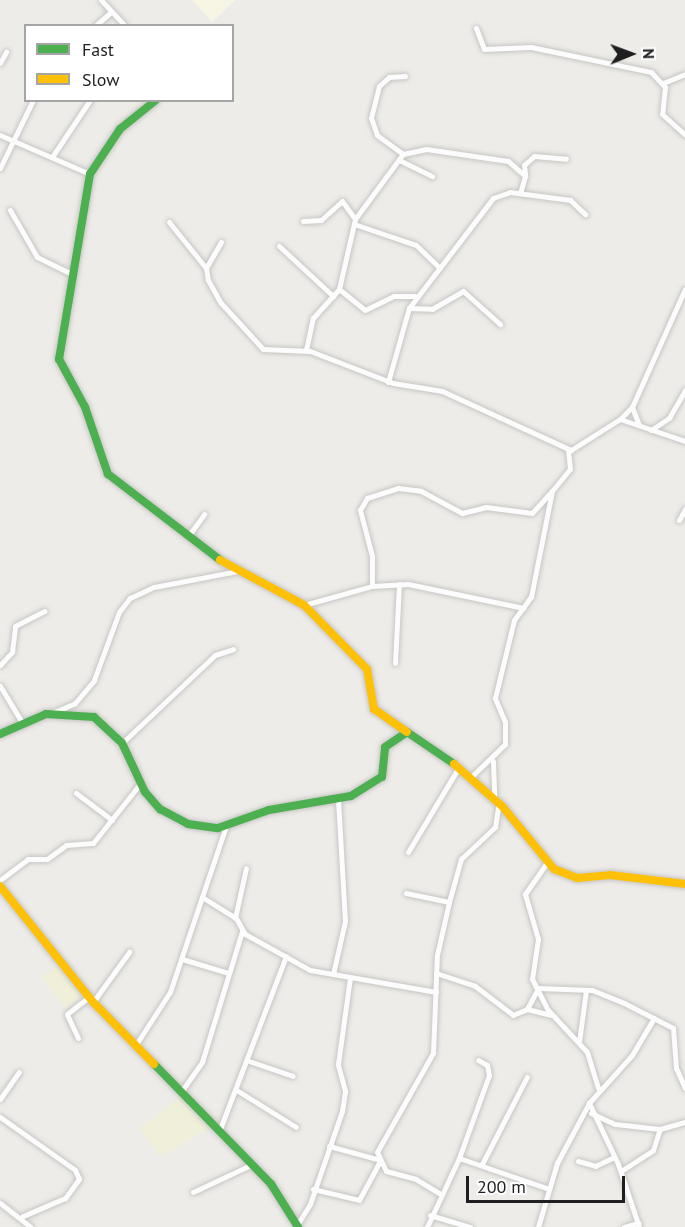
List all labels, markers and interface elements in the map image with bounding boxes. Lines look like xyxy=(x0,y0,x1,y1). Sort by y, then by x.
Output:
legend xyxy=(24,24,234,102)
north arrow xyxy=(601,24,661,84)
text: Fast xyxy=(82,38,114,61)
text: N xyxy=(639,48,659,59)
text: Slow xyxy=(82,68,120,91)
scale bar xyxy=(469,1164,628,1202)
text: 200 m xyxy=(477,1175,526,1198)

